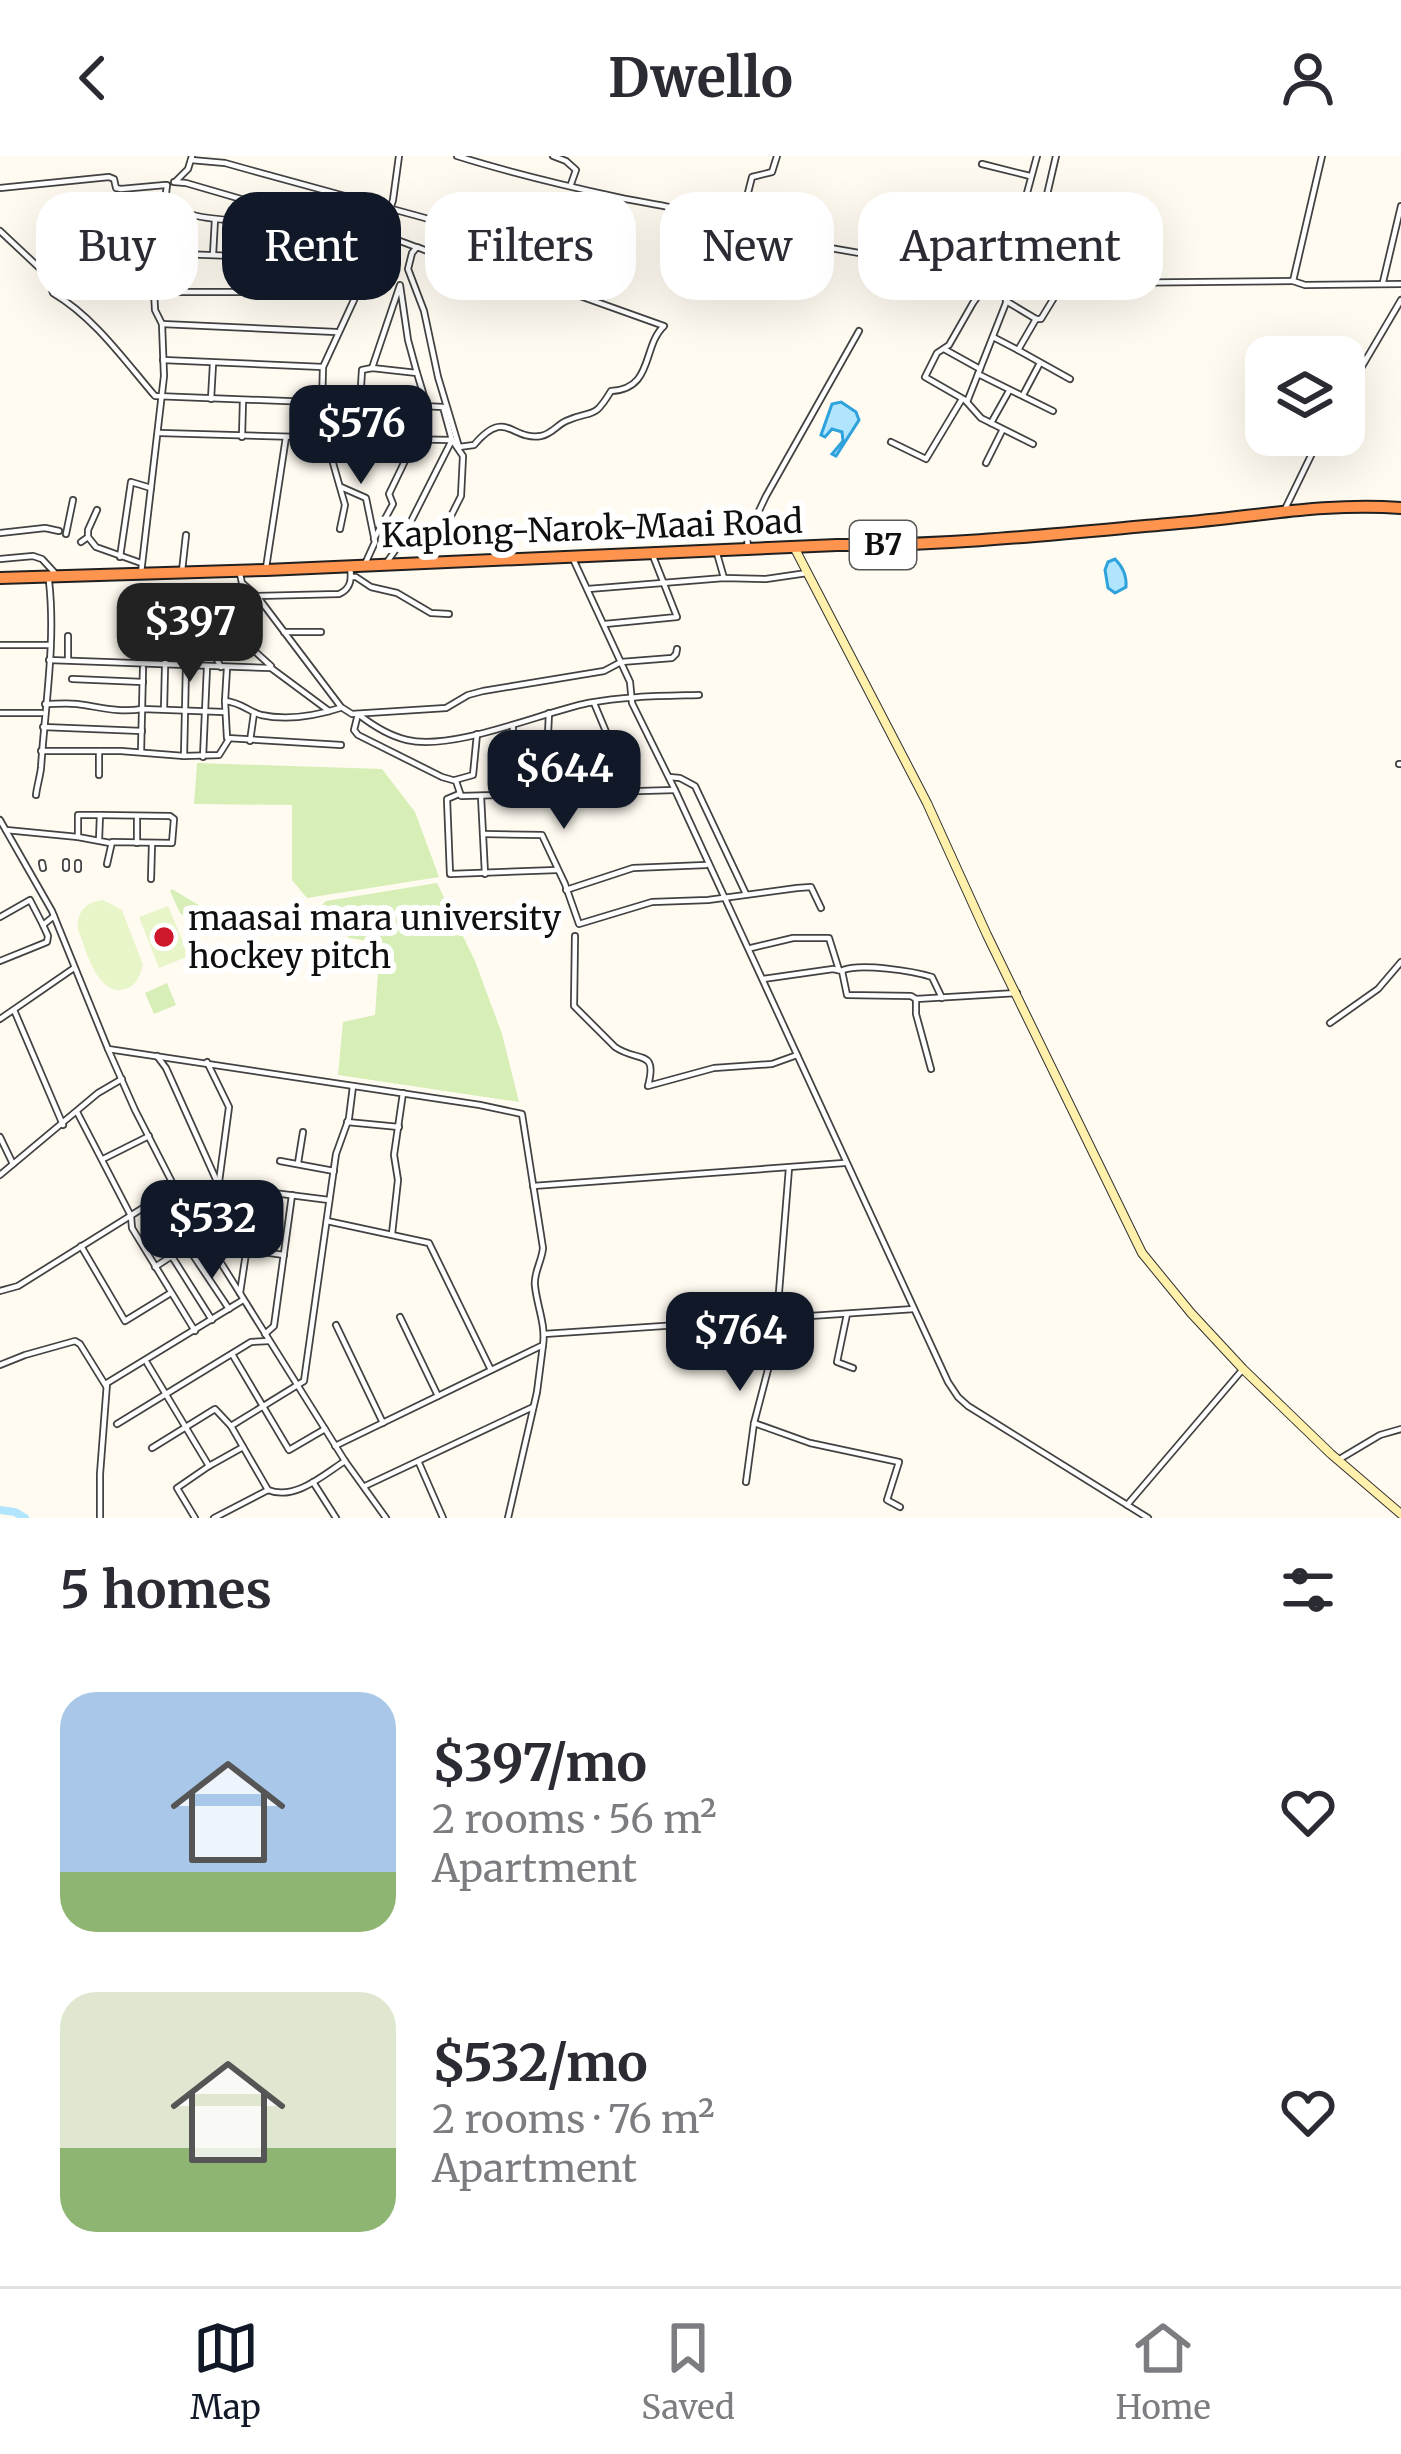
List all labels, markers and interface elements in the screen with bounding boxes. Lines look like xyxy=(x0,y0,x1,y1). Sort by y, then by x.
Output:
text: Dwello xyxy=(608,44,793,112)
icon: back xyxy=(60,45,126,111)
icon: person xyxy=(1275,45,1341,111)
chip: Buy xyxy=(36,192,198,300)
chip: Rent xyxy=(222,192,401,300)
chip: Filters xyxy=(425,192,636,300)
chip: New xyxy=(660,192,834,300)
chip: Apartment xyxy=(858,192,1163,300)
map controls xyxy=(1245,336,1365,456)
button: layers xyxy=(1245,336,1365,456)
pin: $576 xyxy=(290,385,432,487)
text: $576 xyxy=(316,399,406,448)
street label: Kaplong-Narok-Maai Road xyxy=(381,501,803,556)
road number: B7 xyxy=(850,521,916,569)
pin: $397 xyxy=(119,583,261,685)
text: $397 xyxy=(144,597,236,646)
pin: $644 xyxy=(493,730,635,832)
text: $644 xyxy=(515,744,613,793)
place label: maasai mara university hockey pitch xyxy=(188,898,562,977)
marker: maasai mara university hockey pitch xyxy=(151,924,177,950)
pin: $532 xyxy=(141,1180,283,1282)
text: $532 xyxy=(167,1194,257,1243)
pin: $764 xyxy=(669,1292,811,1394)
text: $764 xyxy=(693,1306,787,1355)
icon: filters xyxy=(1275,1557,1341,1623)
text: 5 homes xyxy=(60,1558,272,1622)
text: $397/mo xyxy=(432,1731,647,1795)
icon: home xyxy=(156,1740,300,1884)
icon: heart xyxy=(1275,1779,1341,1845)
text: 2 rooms · 56 m² xyxy=(432,1795,717,1844)
text: Apartment xyxy=(432,1844,637,1893)
text: $532/mo xyxy=(432,2031,648,2095)
icon: home xyxy=(156,2040,300,2184)
icon: heart xyxy=(1275,2079,1341,2145)
text: 2 rooms · 76 m² xyxy=(432,2095,715,2144)
text: Apartment xyxy=(432,2144,637,2193)
tab: Map xyxy=(190,2315,261,2428)
tab: Saved xyxy=(641,2315,735,2428)
tab: Home xyxy=(1116,2315,1211,2428)

